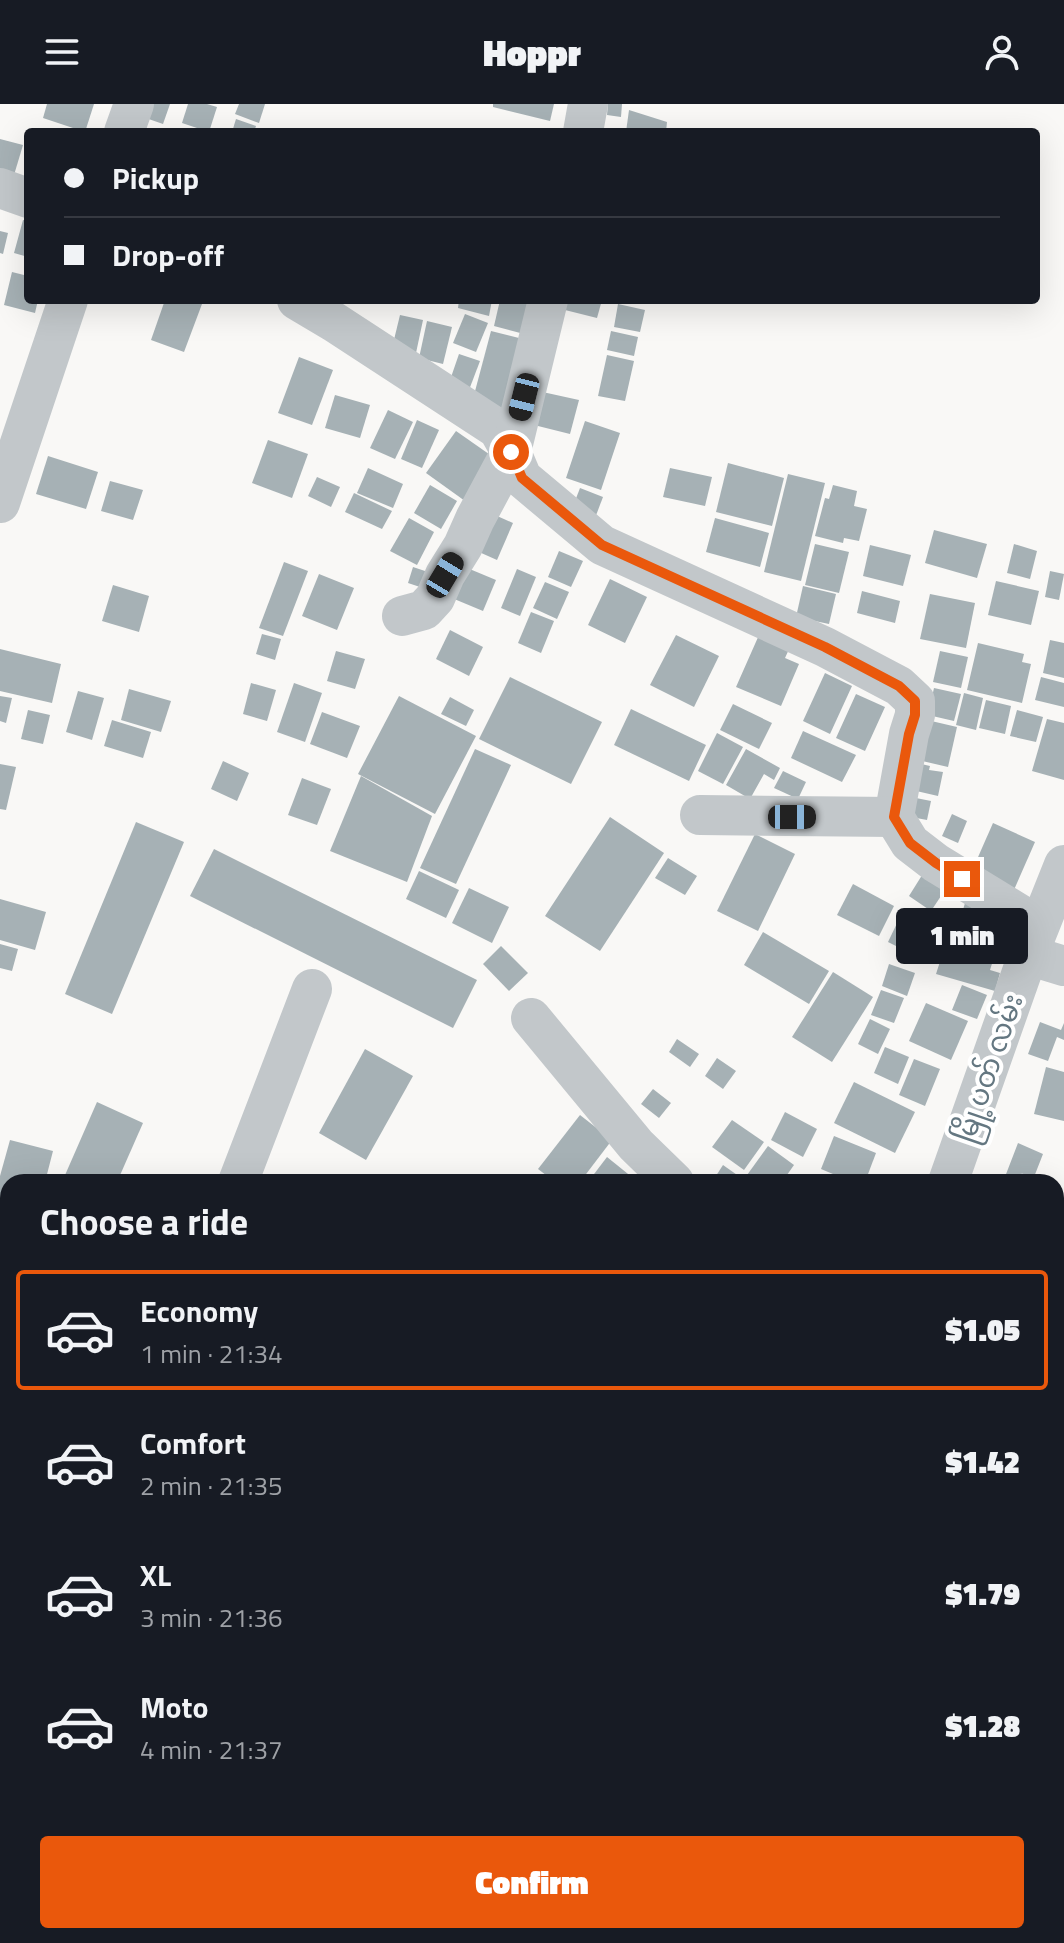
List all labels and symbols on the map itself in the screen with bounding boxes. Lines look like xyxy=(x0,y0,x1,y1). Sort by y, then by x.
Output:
car xyxy=(507,371,541,423)
route start xyxy=(493,434,529,470)
car xyxy=(422,548,468,602)
car xyxy=(768,805,816,829)
route end xyxy=(944,861,980,897)
callout: 1 min xyxy=(896,907,1028,963)
street label: မြို့ပတ် လမ်း xyxy=(942,988,1035,1149)

